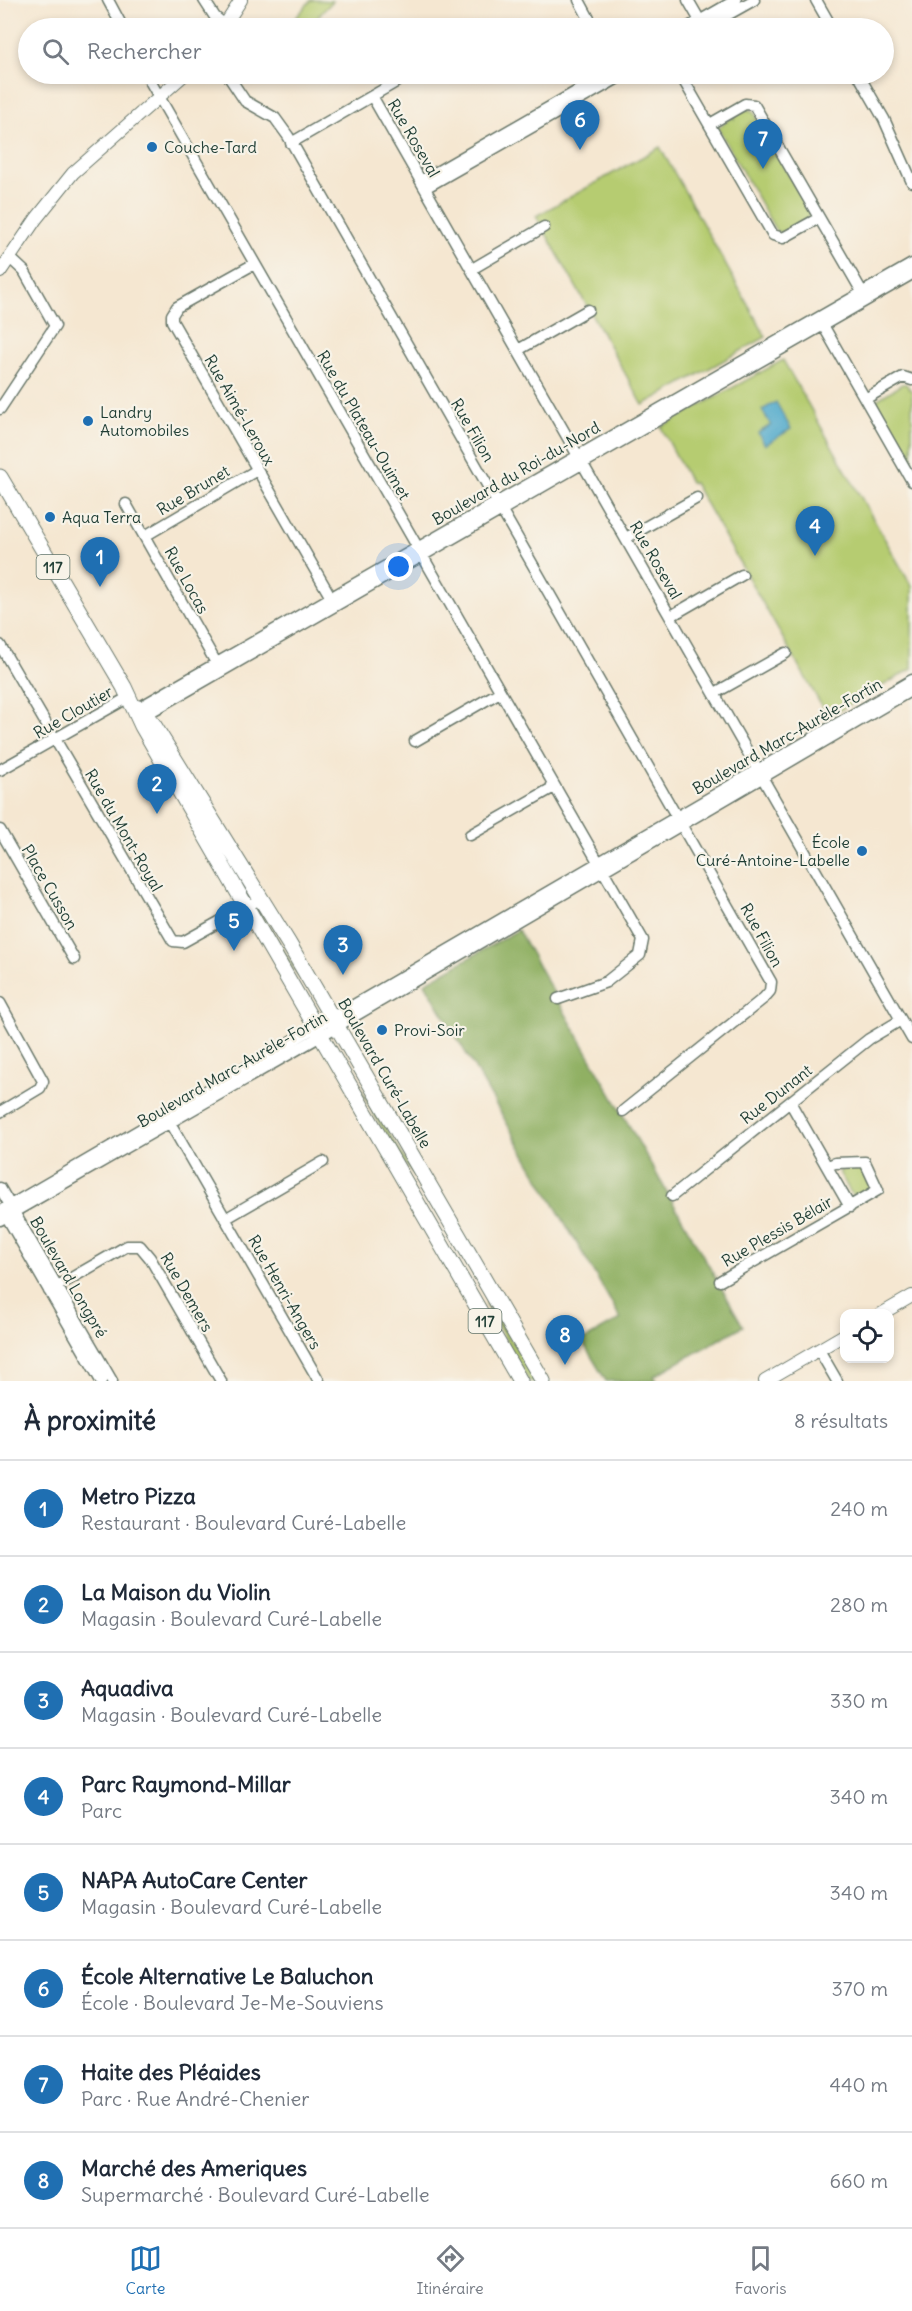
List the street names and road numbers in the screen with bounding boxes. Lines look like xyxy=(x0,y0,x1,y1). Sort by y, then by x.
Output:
street label: Rue Roseval xyxy=(384,95,444,181)
street label: Rue du Plateau-Ouimet xyxy=(313,347,415,504)
street label: Rue Aimé-Leroux xyxy=(200,351,280,469)
street label: Rue Filion xyxy=(447,395,499,465)
street label: Boulevard du Roi-du-Nord xyxy=(429,417,603,529)
street label: Rue Brunet xyxy=(153,460,234,520)
street label: Rue Roseval xyxy=(626,517,686,603)
street label: Rue Locas xyxy=(160,543,214,617)
road number: 117 xyxy=(36,555,70,579)
street label: Boulevard Marc-Aurèle-Fortin xyxy=(689,673,885,799)
street label: Rue Cloutier xyxy=(30,681,117,743)
street label: Rue du Mont-Royal xyxy=(81,765,167,895)
street label: Place Cusson xyxy=(18,841,82,933)
street label: Rue Filion xyxy=(736,900,788,970)
street label: Boulevard Curé-Labelle xyxy=(334,995,436,1151)
street label: Boulevard Marc-Aurèle-Fortin xyxy=(134,1006,330,1132)
street label: Rue Dunant xyxy=(736,1059,816,1128)
street label: Rue Plessis Bélair xyxy=(718,1191,836,1271)
street label: Boulevard Longpré xyxy=(26,1213,112,1341)
street label: Rue Henri-Angers xyxy=(244,1231,326,1353)
street label: Rue Demers xyxy=(156,1249,218,1335)
road number: 117 xyxy=(468,1309,502,1333)

